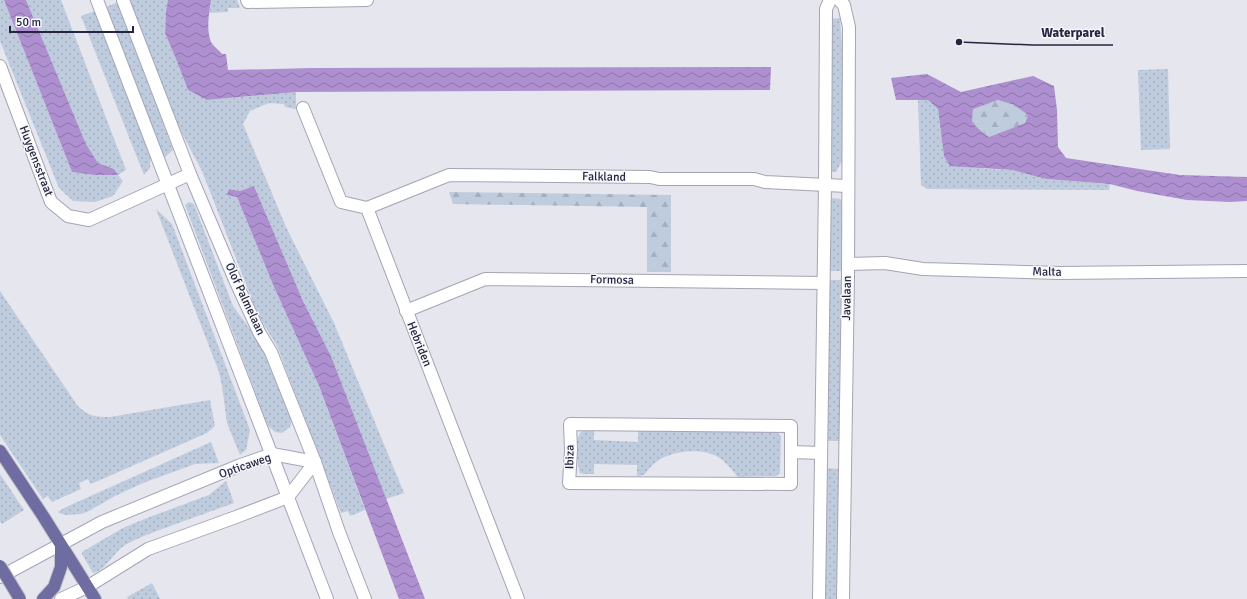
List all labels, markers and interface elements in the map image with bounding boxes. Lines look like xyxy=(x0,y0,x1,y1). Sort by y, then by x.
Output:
scale bar xyxy=(10,8,133,34)
text: 50 m xyxy=(16,15,41,30)
callout: Waterparel xyxy=(1033,20,1113,45)
text: Waterparel xyxy=(1041,25,1105,41)
street label: Huygensstraat xyxy=(16,124,56,198)
street label: Falkland xyxy=(582,169,626,185)
street label: Olof Palmelaan xyxy=(222,260,268,338)
street label: Malta xyxy=(1032,264,1062,280)
street label: Formosa xyxy=(590,272,634,288)
street label: Javalaan xyxy=(839,275,855,321)
street label: Hebriden xyxy=(403,319,435,369)
street label: Ibiza xyxy=(562,445,578,469)
street label: Opticaweg xyxy=(217,450,273,482)

